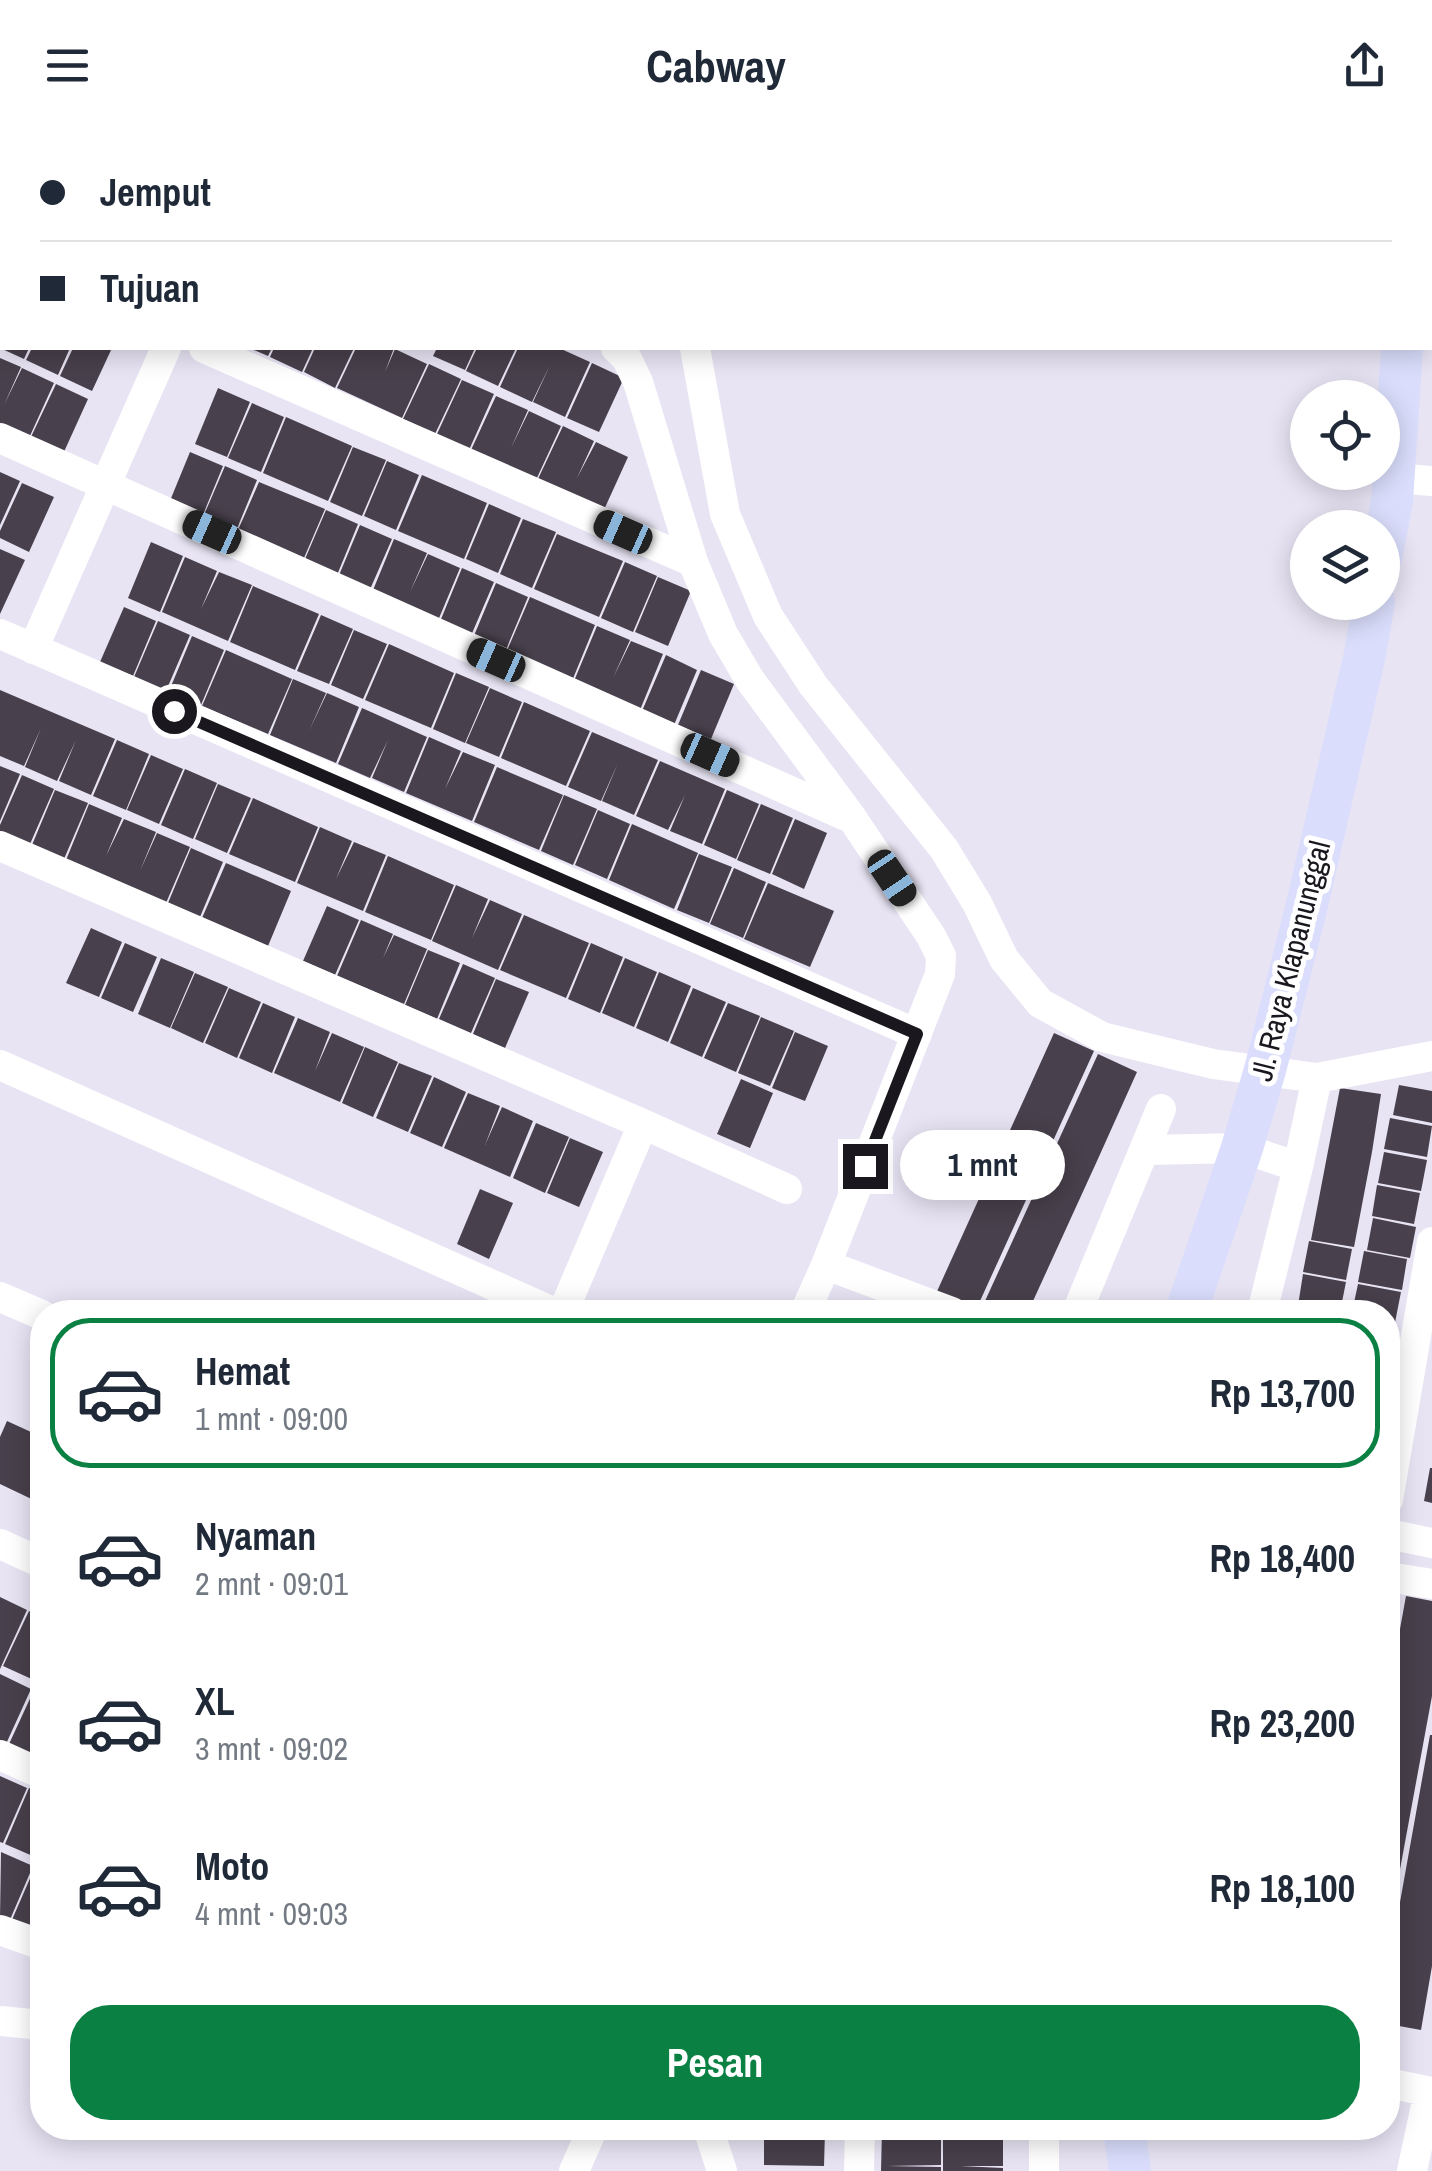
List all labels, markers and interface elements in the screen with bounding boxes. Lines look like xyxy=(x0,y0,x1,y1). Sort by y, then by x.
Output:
text: Cabway xyxy=(646,35,786,96)
icon: menu xyxy=(40,38,95,93)
icon: share xyxy=(1337,38,1392,93)
text: Jemput xyxy=(100,167,211,218)
text: Tujuan xyxy=(100,263,200,314)
map controls xyxy=(1290,380,1400,620)
button: locate xyxy=(1290,380,1400,490)
car xyxy=(178,506,246,558)
car xyxy=(589,506,657,558)
button: layers xyxy=(1290,510,1400,620)
car xyxy=(462,634,530,686)
route start xyxy=(152,689,197,734)
car xyxy=(676,729,744,781)
street label: Jl. Raya Klapanunggal xyxy=(1241,836,1339,1085)
car xyxy=(863,845,921,911)
callout: 1 mnt xyxy=(900,1131,1065,1201)
text: 1 mnt xyxy=(948,1143,1017,1186)
route end xyxy=(843,1144,888,1189)
text: Hemat xyxy=(195,1346,290,1397)
icon: car xyxy=(75,1348,165,1438)
text: Rp 13,700 xyxy=(1209,1368,1355,1419)
text: 1 mnt · 09:00 xyxy=(195,1397,348,1440)
text: Nyaman xyxy=(195,1511,316,1562)
icon: car xyxy=(75,1513,165,1603)
text: Rp 18,400 xyxy=(1209,1533,1355,1584)
text: 2 mnt · 09:01 xyxy=(195,1562,348,1605)
text: XL xyxy=(195,1676,235,1727)
icon: car xyxy=(75,1678,165,1768)
text: Rp 23,200 xyxy=(1209,1698,1355,1749)
text: 3 mnt · 09:02 xyxy=(195,1727,348,1770)
text: Moto xyxy=(195,1841,269,1892)
icon: car xyxy=(75,1843,165,1933)
text: Rp 18,100 xyxy=(1209,1863,1355,1914)
text: 4 mnt · 09:03 xyxy=(195,1892,348,1935)
button: Pesan xyxy=(70,2005,1360,2120)

